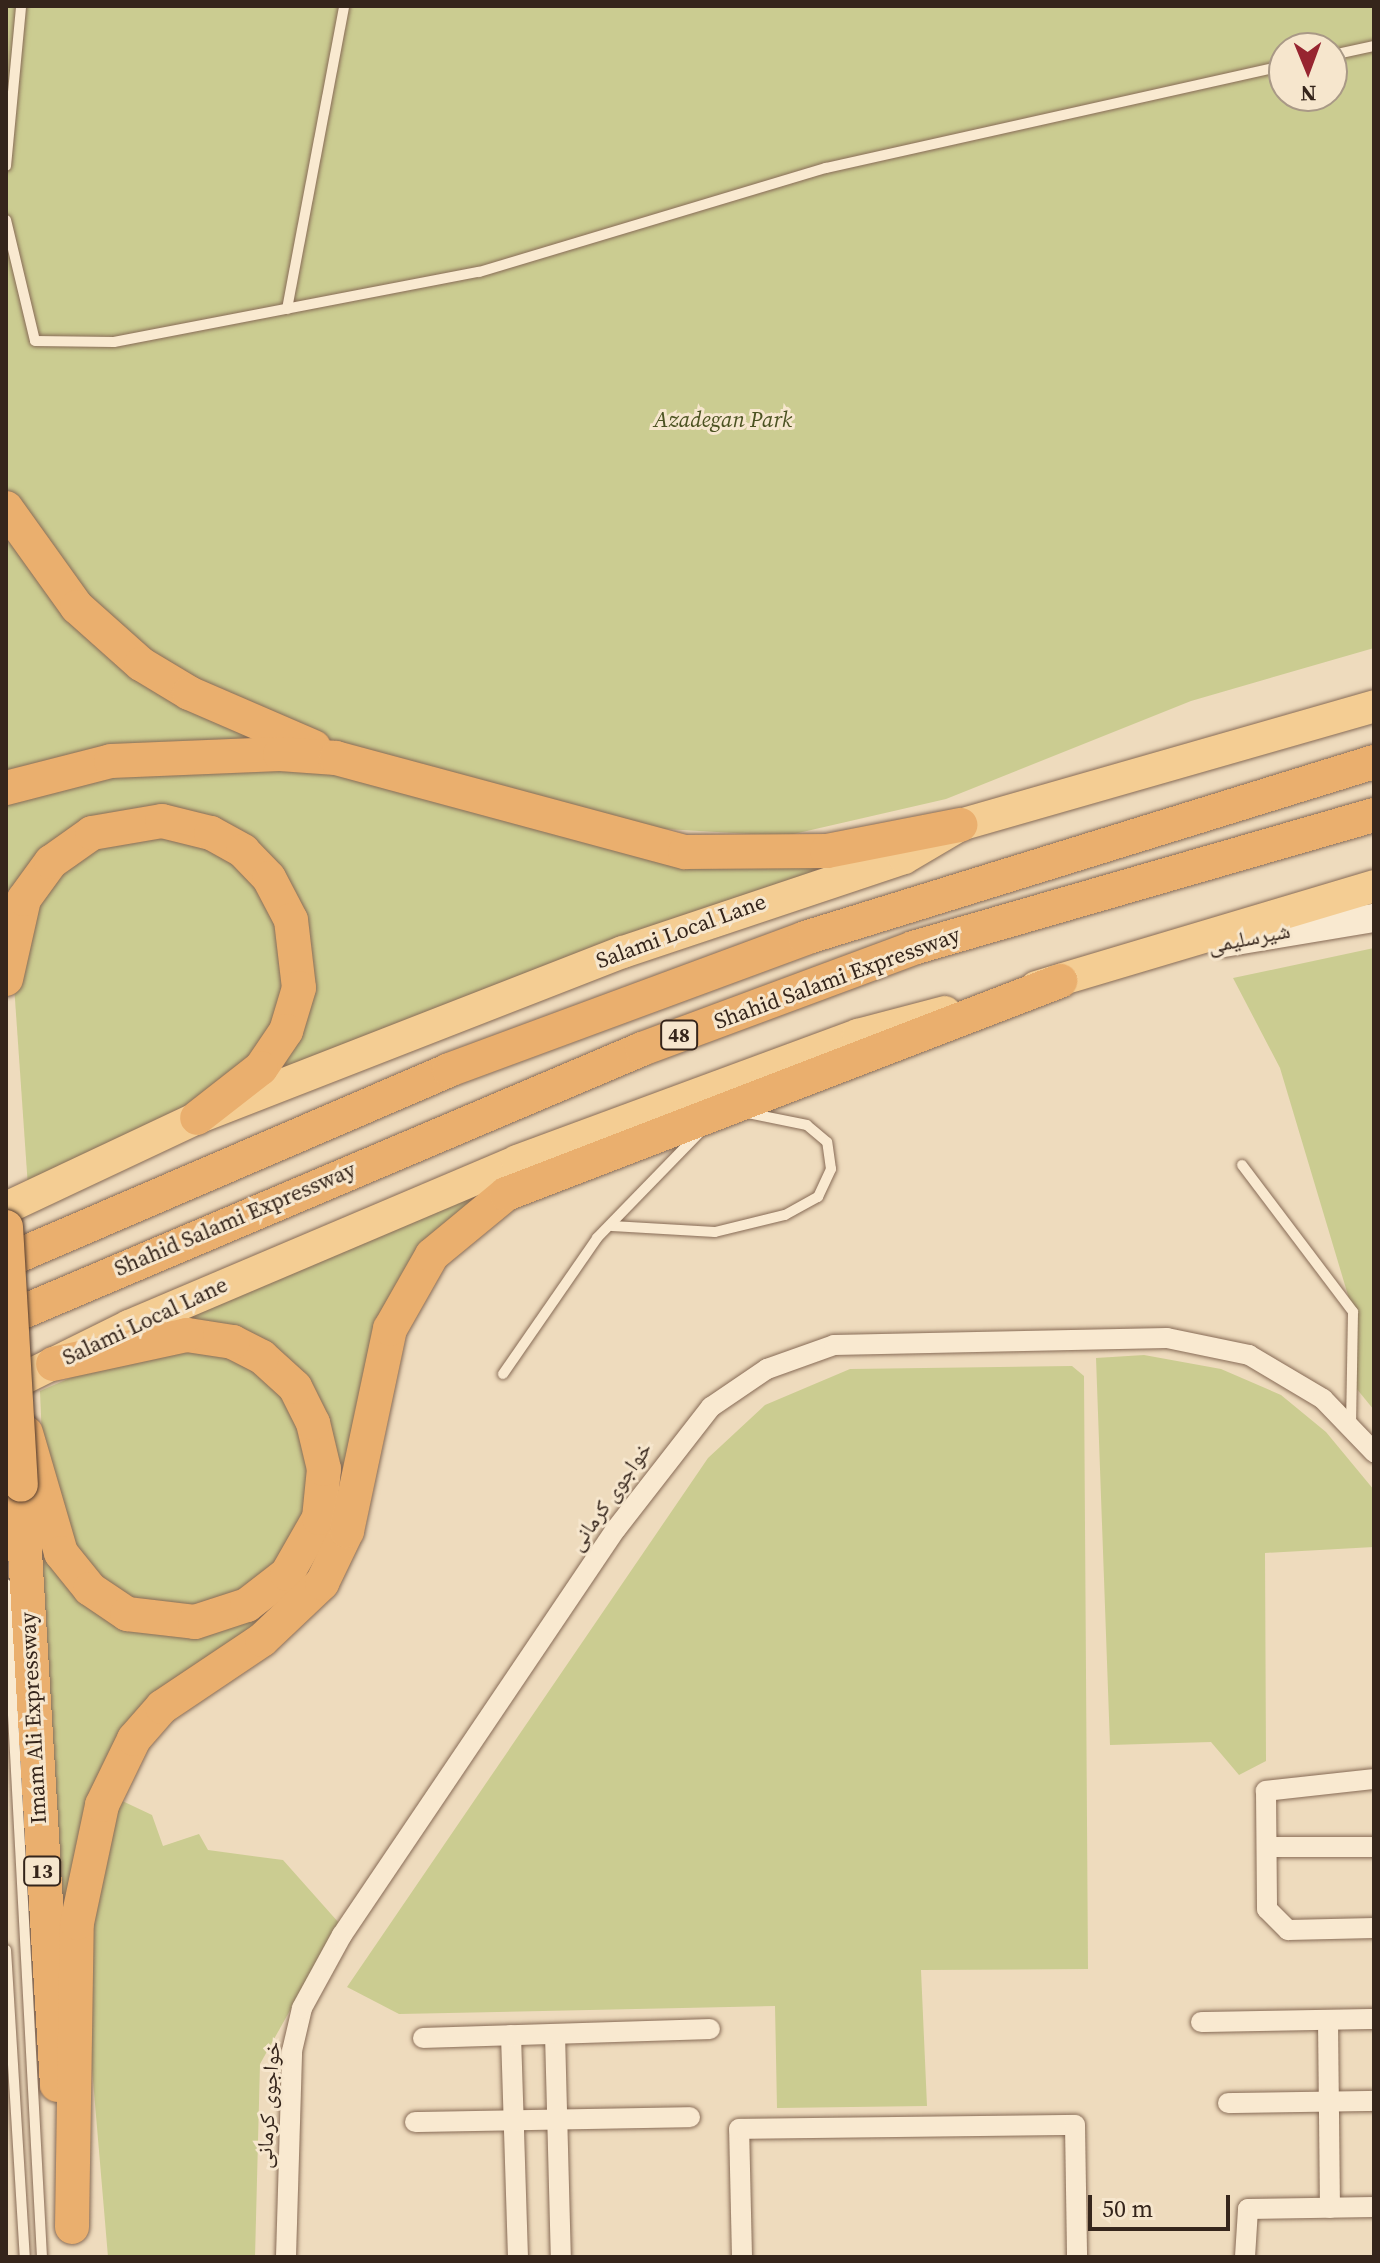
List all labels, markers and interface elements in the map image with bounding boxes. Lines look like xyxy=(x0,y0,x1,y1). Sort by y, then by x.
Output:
north arrow xyxy=(1268,32,1348,112)
text: N xyxy=(1300,79,1317,109)
park label: Azadegan Park xyxy=(654,407,792,433)
street label: Salami Local Lane xyxy=(592,888,770,974)
street label: شیرسلیمی xyxy=(1206,917,1292,959)
street label: Shahid Salami Expressway xyxy=(711,921,963,1035)
road number: 48 xyxy=(659,1019,699,1051)
street label: Shahid Salami Expressway xyxy=(110,1156,360,1282)
street label: Salami Local Lane xyxy=(58,1271,232,1371)
street label: خواجوی کرمانی xyxy=(563,1436,657,1556)
street label: Imam Ali Expressway xyxy=(14,1611,52,1825)
road number: 13 xyxy=(22,1855,62,1887)
street label: خواجوی کرمانی xyxy=(250,2041,286,2169)
scale bar xyxy=(1092,2179,1234,2229)
text: 50 m xyxy=(1102,2192,1153,2225)

